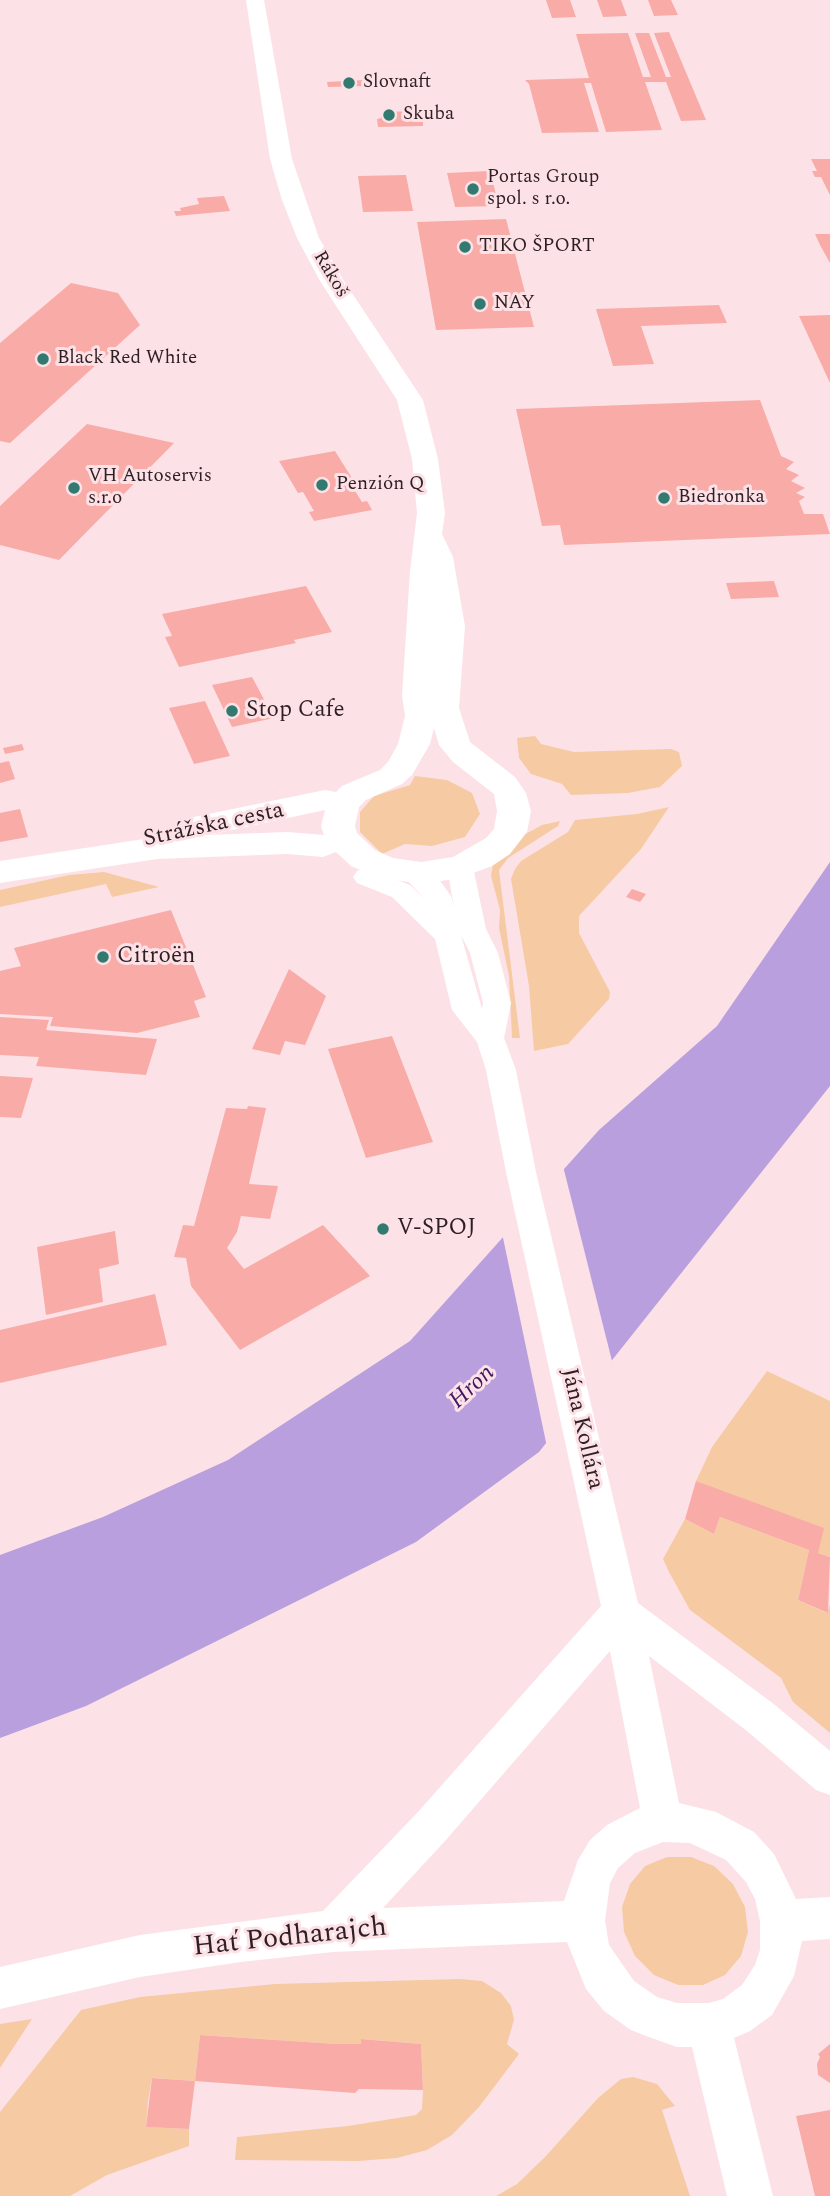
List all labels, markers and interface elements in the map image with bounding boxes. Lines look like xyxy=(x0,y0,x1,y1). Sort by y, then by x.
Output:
place label: Slovnaft xyxy=(363,72,431,94)
marker: Slovnaft xyxy=(341,75,357,91)
place label: Skuba xyxy=(403,104,454,126)
marker: Skuba xyxy=(381,107,397,123)
place label: Portas Group spol. s r.o. xyxy=(487,167,599,211)
marker: Portas Group spol. s r.o. xyxy=(465,181,481,197)
place label: TIKO ŠPORT xyxy=(479,236,595,258)
marker: TIKO ŠPORT xyxy=(457,239,473,255)
street label: Rákoš xyxy=(307,247,353,303)
place label: NAY xyxy=(494,293,535,315)
marker: NAY xyxy=(472,296,488,312)
place label: Black Red White xyxy=(57,348,197,370)
marker: Black Red White xyxy=(35,351,51,367)
place label: VH Autoservis s.r.o xyxy=(88,466,212,510)
place label: Penzión Q xyxy=(336,474,424,496)
marker: Penzión Q xyxy=(314,477,330,493)
marker: VH Autoservis s.r.o xyxy=(66,480,82,496)
place label: Biedronka xyxy=(678,487,765,509)
marker: Biedronka xyxy=(656,490,672,506)
place label: Stop Cafe xyxy=(246,697,345,725)
marker: Stop Cafe xyxy=(224,703,240,719)
street label: Strážska cesta xyxy=(141,798,287,854)
place label: Citroën xyxy=(117,943,195,971)
marker: Citroën xyxy=(95,949,111,965)
place label: V-SPOJ xyxy=(397,1215,476,1243)
marker: V-SPOJ xyxy=(375,1221,391,1237)
water label: Hron xyxy=(444,1360,502,1416)
street label: Jána Kollára xyxy=(554,1366,608,1492)
street label: Hať Podharajch xyxy=(191,1912,389,1966)

